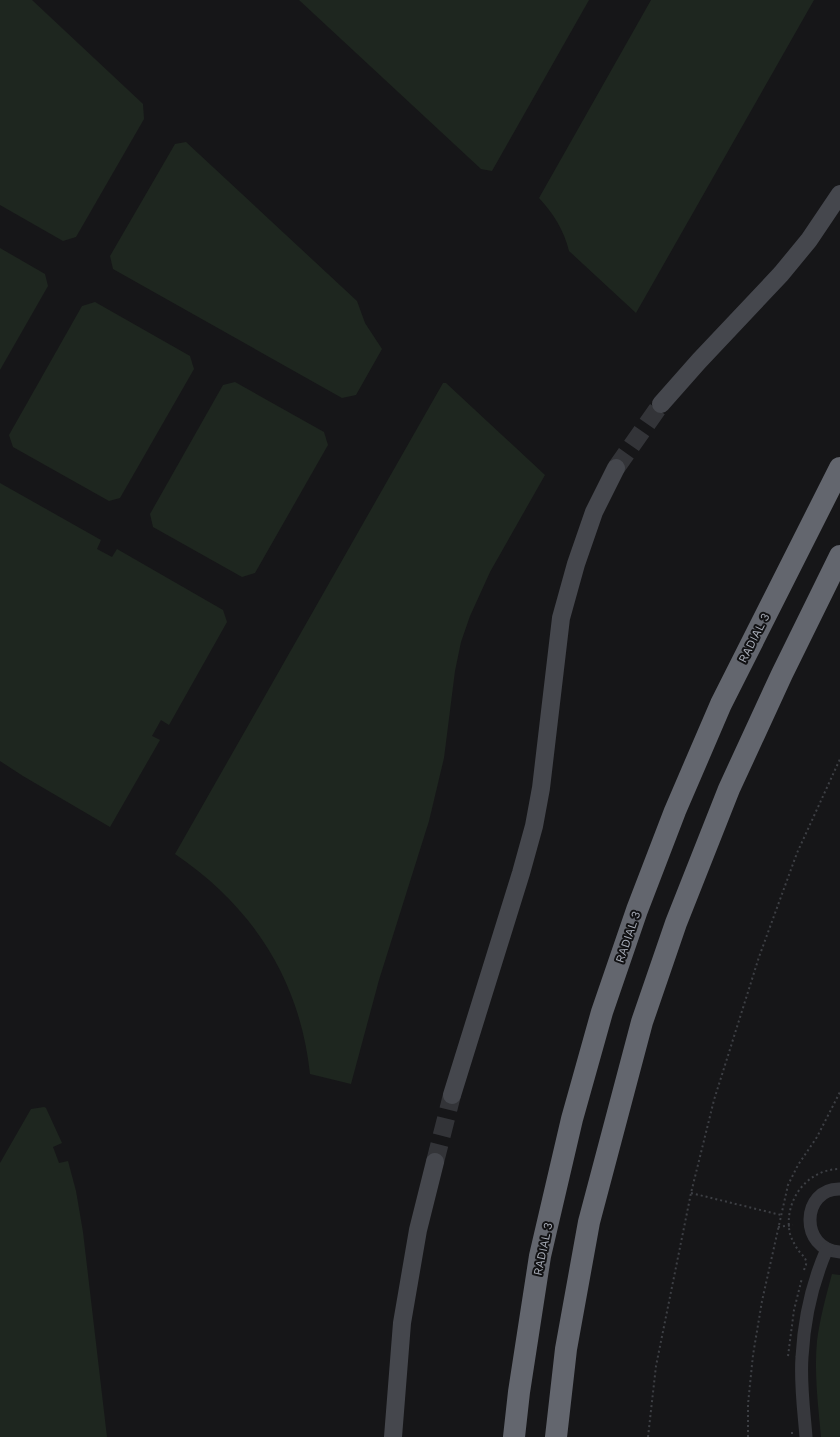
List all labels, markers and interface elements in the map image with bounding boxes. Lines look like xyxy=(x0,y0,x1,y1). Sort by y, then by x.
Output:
street label: RADIAL 3 xyxy=(736,611,772,665)
street label: RADIAL 3 xyxy=(613,909,643,965)
street label: RADIAL 3 xyxy=(531,1221,555,1277)

